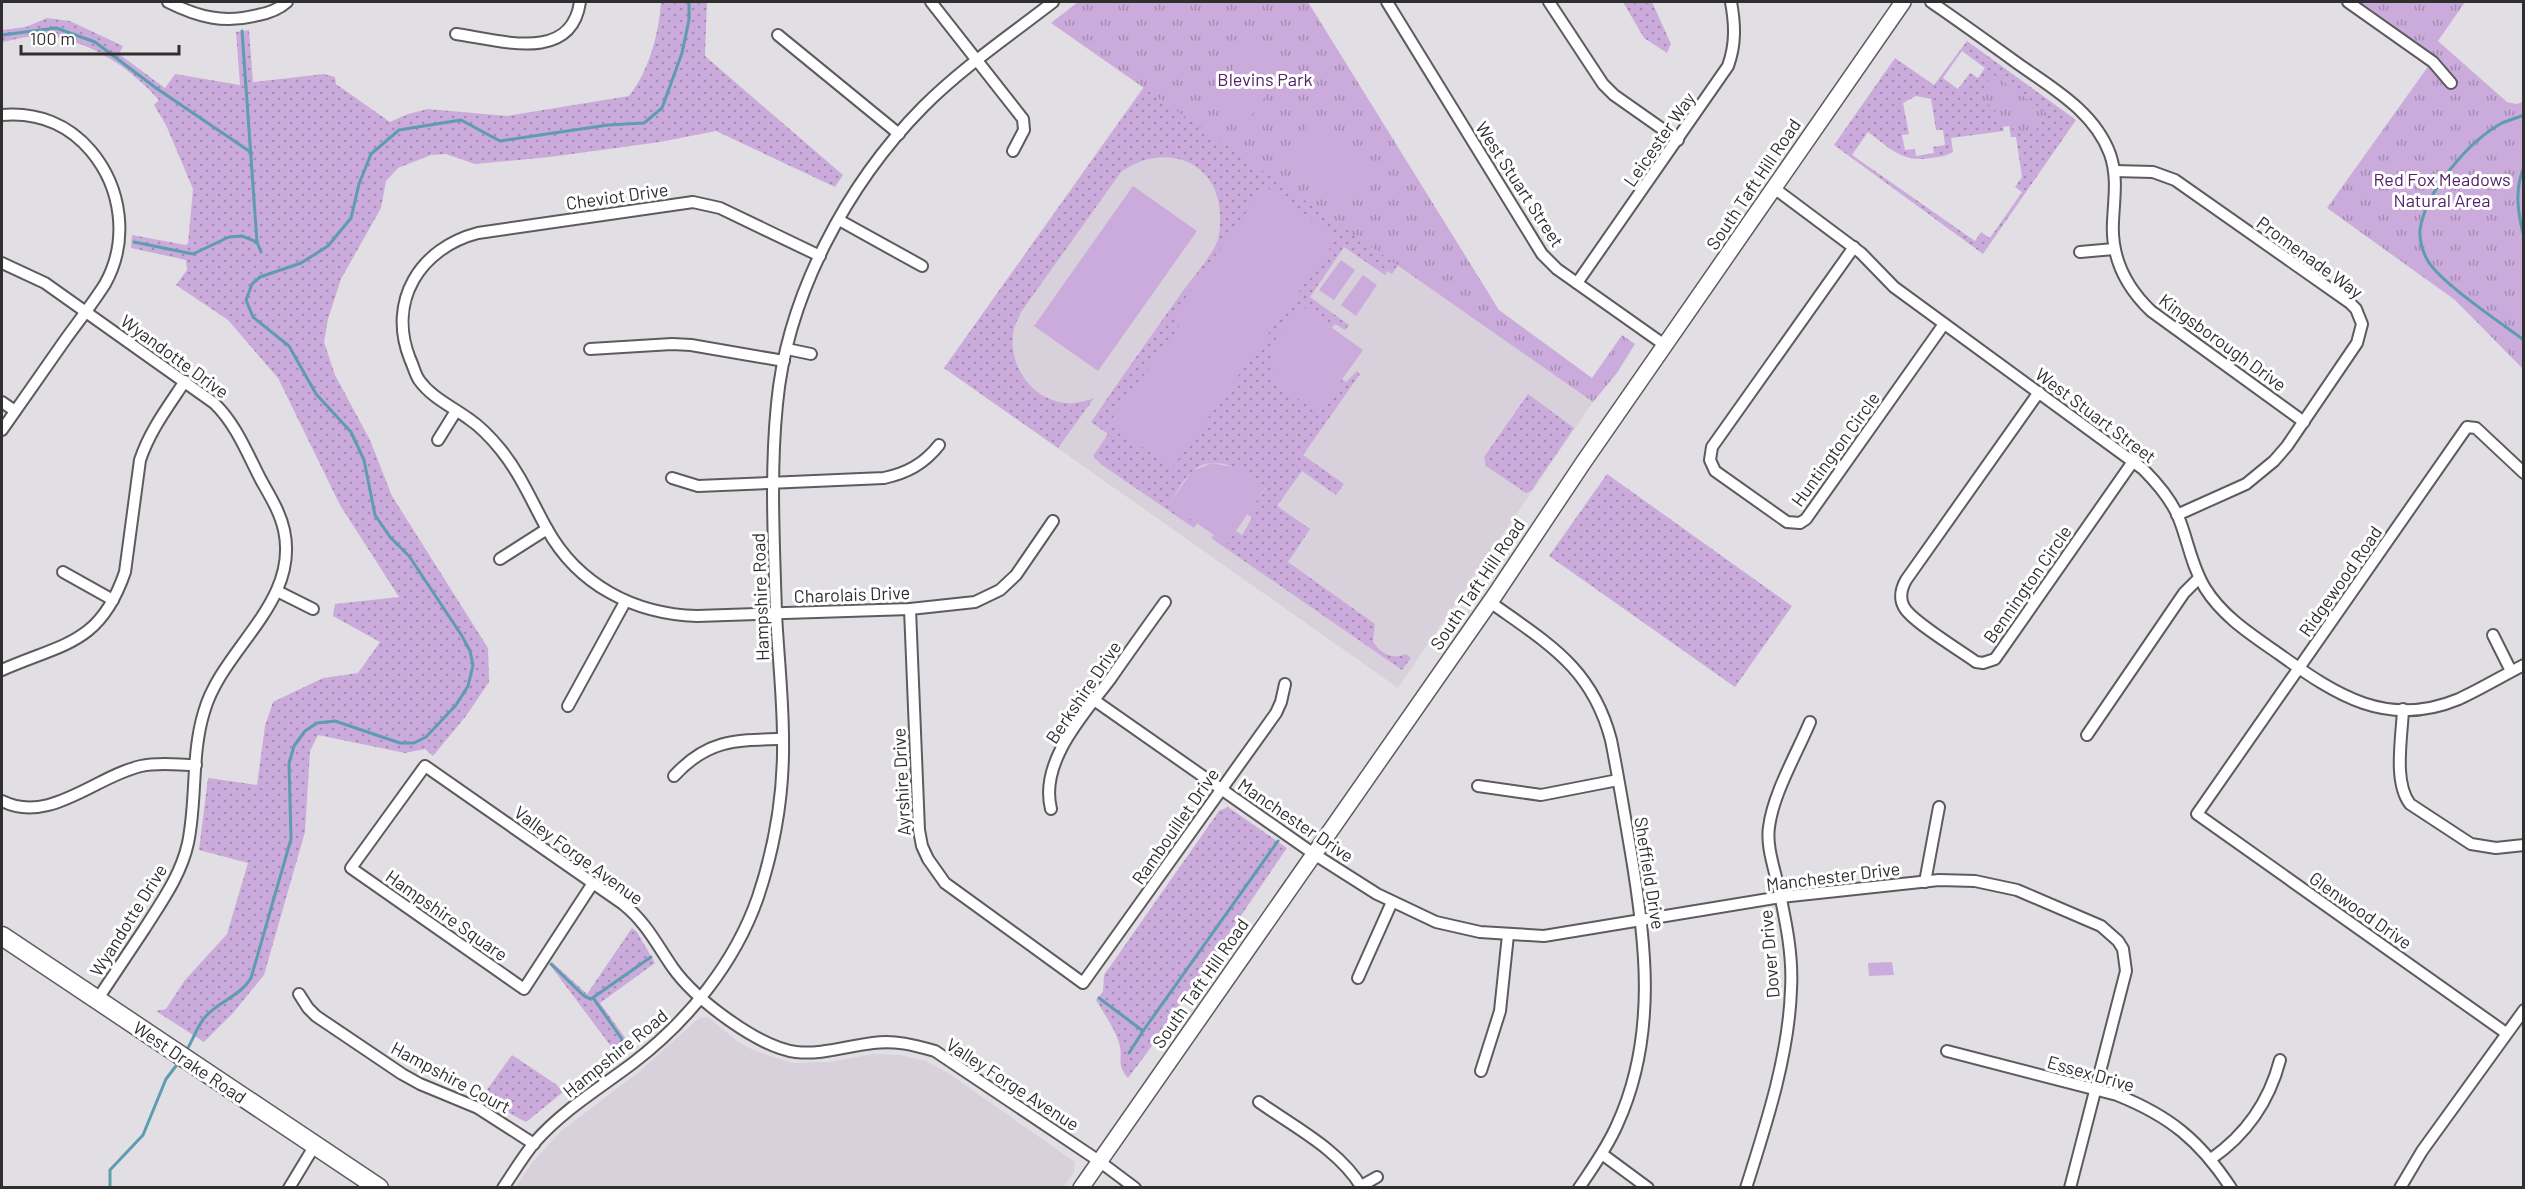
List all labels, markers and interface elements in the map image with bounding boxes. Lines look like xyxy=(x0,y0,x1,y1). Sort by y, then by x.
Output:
scale bar xyxy=(21,18,178,56)
text: 100 m xyxy=(30,27,75,49)
park label: Blevins Park xyxy=(1217,68,1313,90)
street label: Leicester Way xyxy=(1618,88,1700,190)
street label: South Taft Hill Road xyxy=(1701,114,1805,254)
street label: West Stuart Street xyxy=(1471,117,1569,251)
park label: Red Fox Meadows Natural Area xyxy=(2373,168,2511,211)
street label: Cheviot Drive xyxy=(564,178,670,214)
street label: Promenade Way xyxy=(2253,211,2367,303)
street label: Kingsborough Drive xyxy=(2155,288,2291,396)
street label: Wyandotte Drive xyxy=(117,309,233,403)
street label: West Stuart Street xyxy=(2031,363,2161,467)
street label: Huntington Circle xyxy=(1786,387,1884,511)
street label: South Taft Hill Road xyxy=(1425,514,1529,654)
street label: Bennington Circle xyxy=(1978,521,2076,647)
street label: Ridgewood Road xyxy=(2294,521,2386,641)
street label: Hampshire Road xyxy=(747,533,773,661)
street label: Charolais Drive xyxy=(793,581,911,607)
street label: Berkshire Drive xyxy=(1041,636,1125,748)
street label: Ayrshire Drive xyxy=(887,728,915,836)
street label: Rambouillet Drive xyxy=(1127,764,1223,888)
street label: Manchester Drive xyxy=(1234,773,1358,867)
street label: Valley Forge Avenue xyxy=(510,801,648,909)
street label: Sheffield Drive xyxy=(1630,815,1670,931)
street label: Manchester Drive xyxy=(1765,857,1901,895)
street label: Wyandotte Drive xyxy=(85,860,171,980)
street label: Hampshire Square xyxy=(382,865,512,965)
street label: Glenwood Drive xyxy=(2305,867,2417,953)
street label: Dover Drive xyxy=(1754,909,1784,999)
street label: South Taft Hill Road xyxy=(1147,914,1253,1052)
street label: Hampshire Road xyxy=(558,1004,672,1102)
street label: West Drake Road xyxy=(129,1016,251,1108)
street label: Valley Forge Avenue xyxy=(942,1033,1084,1135)
street label: Hampshire Court xyxy=(388,1036,514,1118)
street label: Essex Drive xyxy=(2045,1050,2137,1096)

